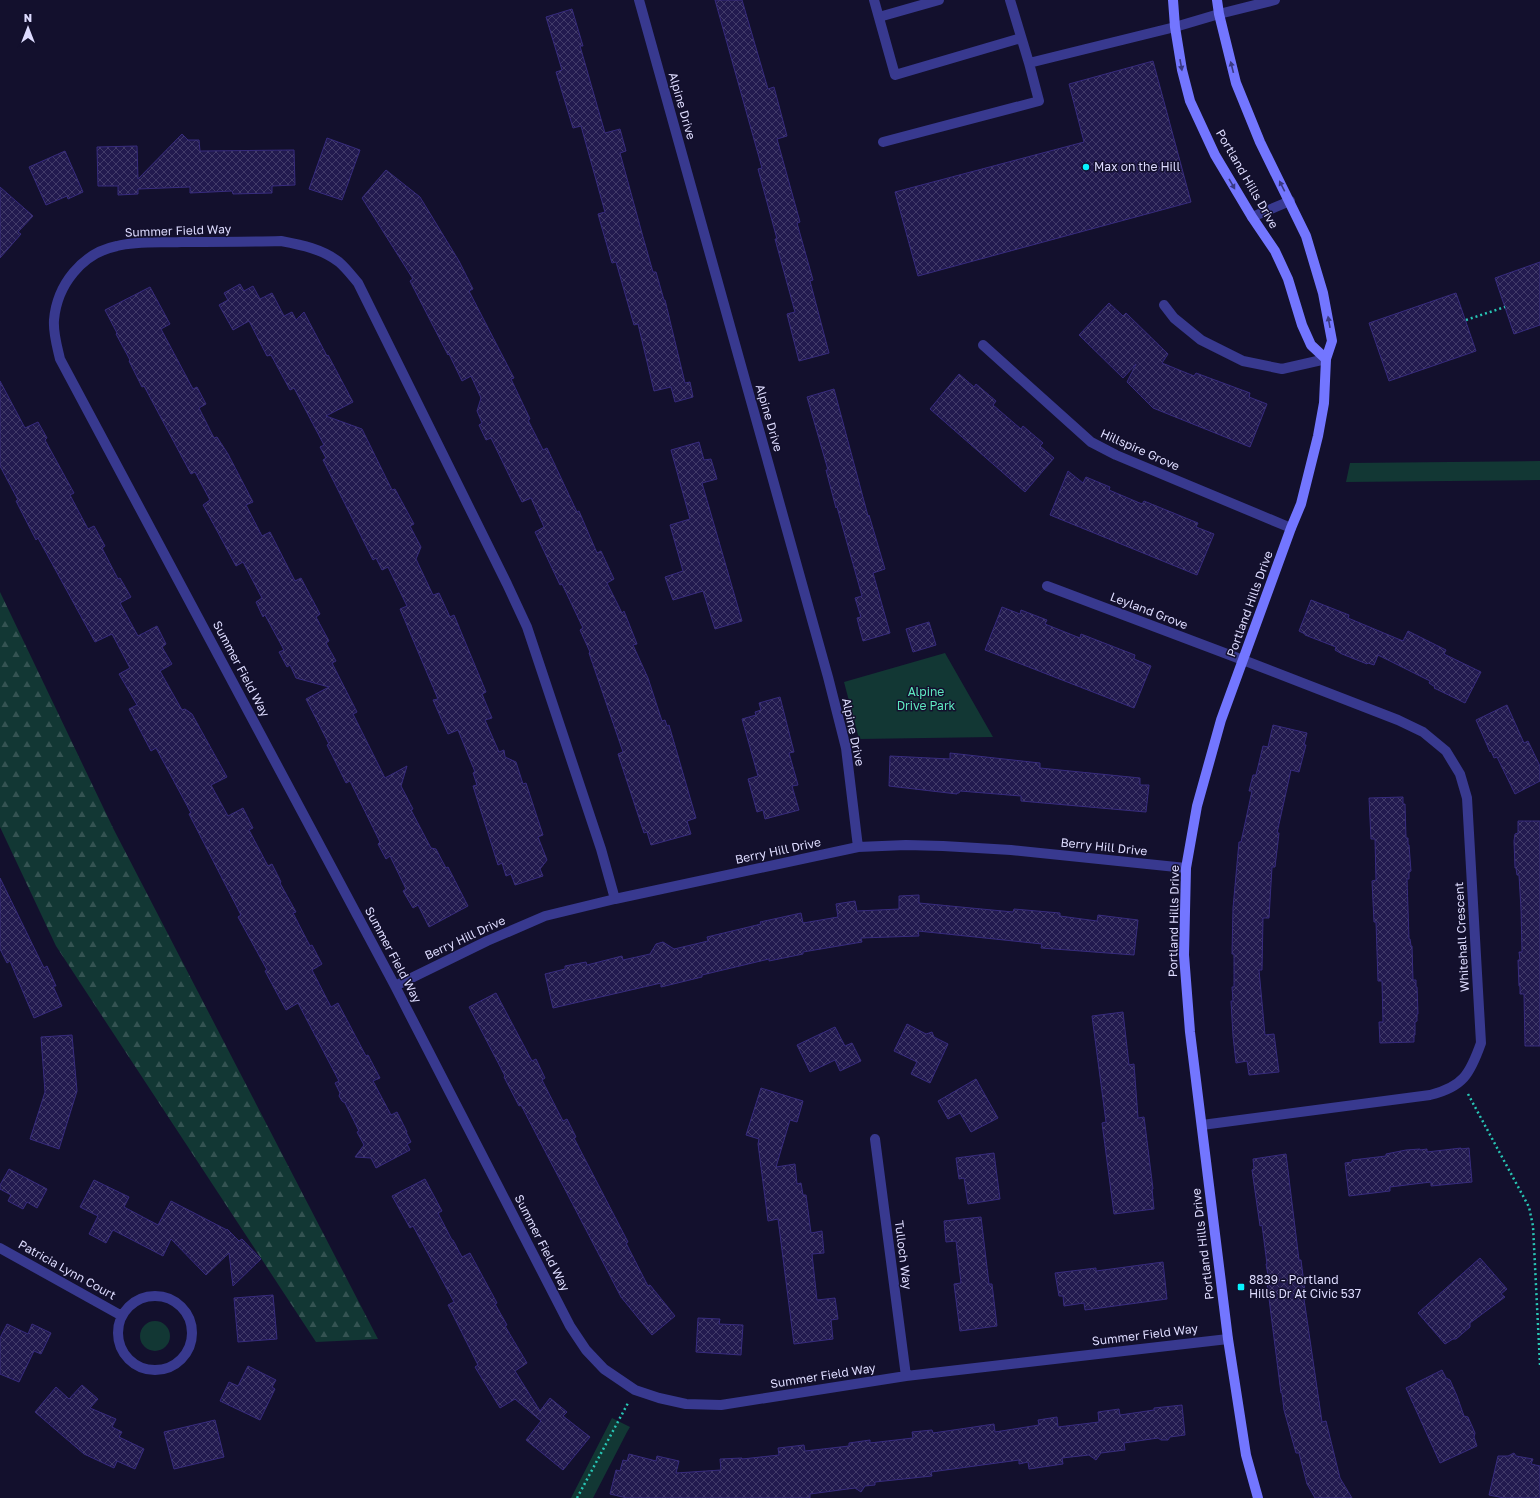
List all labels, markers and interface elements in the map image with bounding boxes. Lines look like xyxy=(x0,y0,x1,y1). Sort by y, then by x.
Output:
north arrow xyxy=(8,8,48,48)
text: N xyxy=(24,11,32,24)
one-way arrow xyxy=(1178,59,1184,72)
one-way arrow xyxy=(1229,61,1235,73)
street label: Alpine Drive xyxy=(666,70,699,141)
street label: Portland Hills Drive xyxy=(1213,126,1282,231)
place label: Max on the Hill xyxy=(1094,159,1181,174)
marker: Max on the Hill xyxy=(1081,162,1091,172)
one-way arrow xyxy=(1229,178,1236,190)
one-way arrow xyxy=(1279,181,1285,192)
street label: Summer Field Way xyxy=(124,221,232,240)
one-way arrow xyxy=(1326,316,1332,328)
street label: Alpine Drive xyxy=(753,382,786,453)
street label: Hillspire Grove xyxy=(1098,425,1182,474)
street label: Portland Hills Drive xyxy=(1223,549,1276,659)
street label: Leyland Grove xyxy=(1108,589,1190,632)
street label: Summer Field Way xyxy=(210,618,273,720)
park label: Alpine Drive Park xyxy=(897,684,956,713)
street label: Alpine Drive xyxy=(839,696,868,767)
street label: Berry Hill Drive xyxy=(734,834,822,867)
street label: Berry Hill Drive xyxy=(1060,834,1148,859)
street label: Portland Hills Drive xyxy=(1165,865,1182,977)
street label: Whitehall Crescent xyxy=(1451,881,1472,993)
street label: Summer Field Way xyxy=(362,904,425,1006)
street label: Berry Hill Drive xyxy=(422,912,508,963)
street label: Portland Hills Drive xyxy=(1188,1187,1217,1301)
street label: Summer Field Way xyxy=(512,1192,573,1294)
street label: Tulloch Way xyxy=(892,1219,915,1291)
street label: Patricia Lynn Court xyxy=(16,1236,119,1303)
place label: 8839 - Portland Hills Dr At Civic 537 xyxy=(1249,1272,1361,1301)
marker: 8839 - Portland Hills Dr At Civic 537 xyxy=(1236,1282,1246,1292)
street label: Summer Field Way xyxy=(1091,1321,1199,1348)
street label: Summer Field Way xyxy=(769,1360,877,1391)

